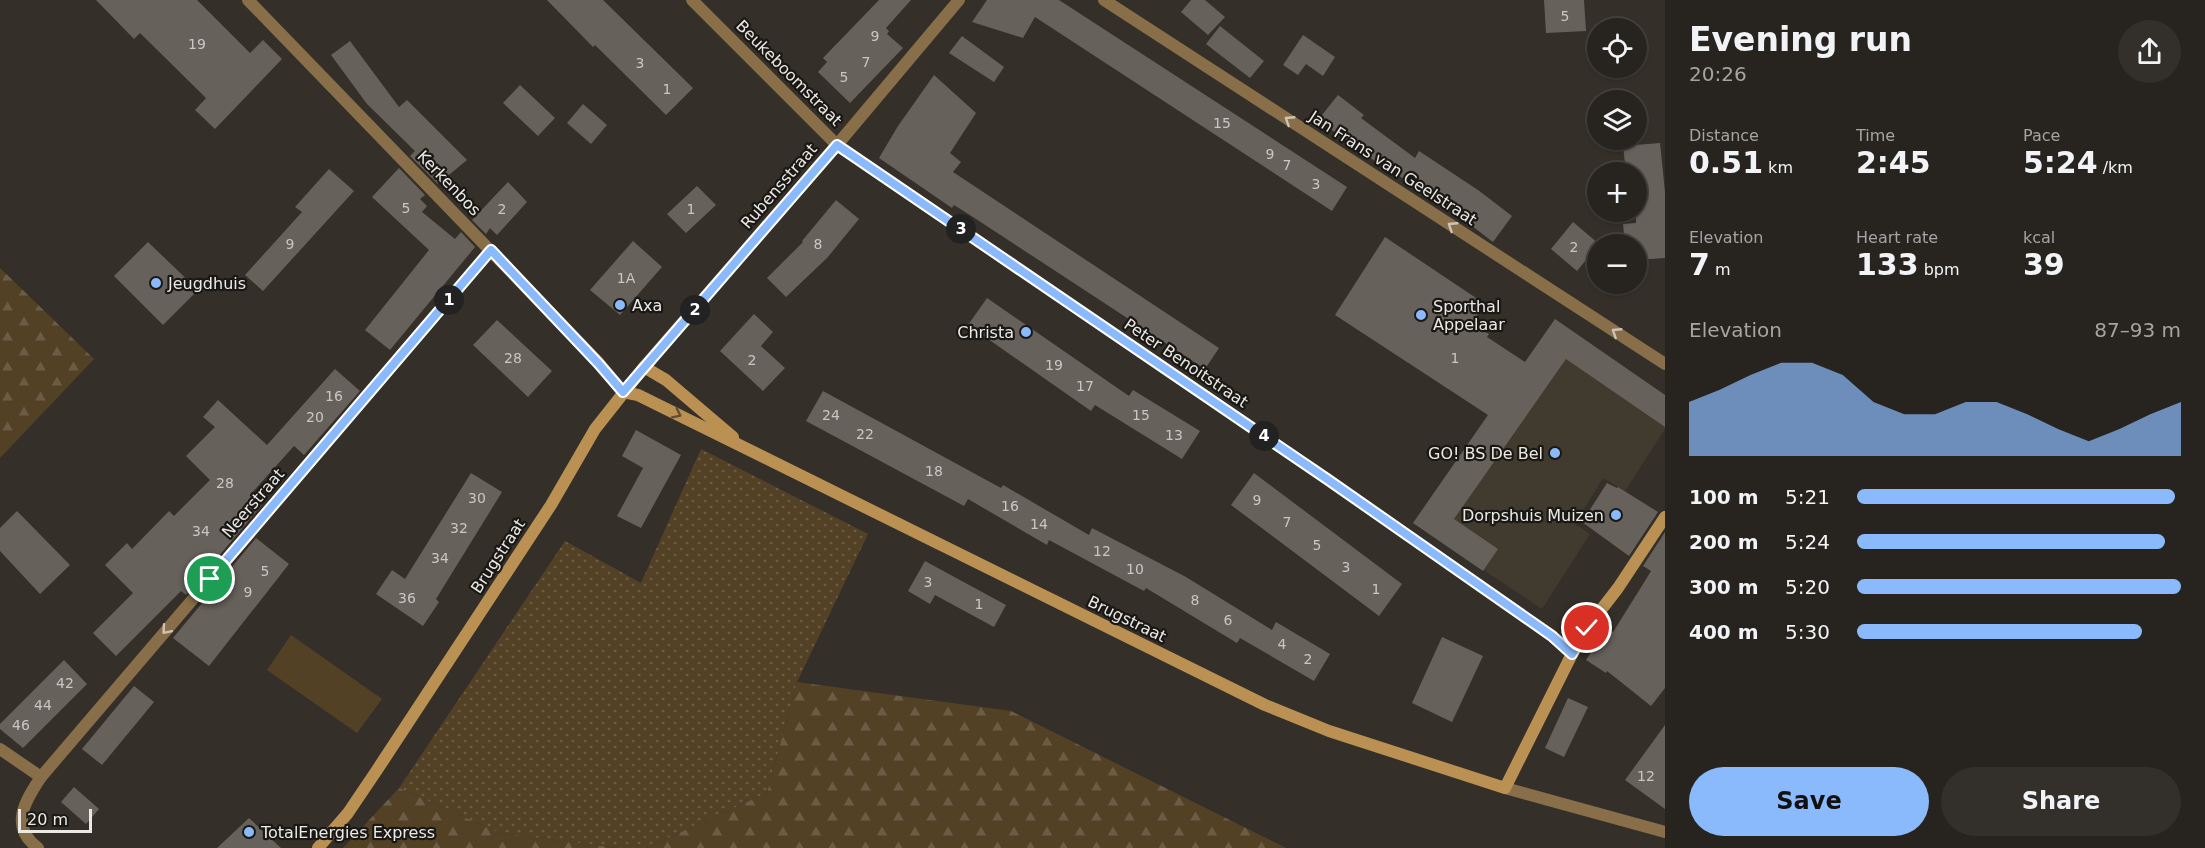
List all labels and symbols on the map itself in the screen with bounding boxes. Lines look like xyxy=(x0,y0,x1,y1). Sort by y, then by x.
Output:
house number: 5 xyxy=(1561,8,1569,24)
street label: Beukeboomstraat xyxy=(732,16,846,130)
house number: 9 xyxy=(871,28,879,44)
house number: 19 xyxy=(188,36,206,52)
house number: 7 xyxy=(862,54,870,70)
house number: 3 xyxy=(636,55,644,71)
house number: 5 xyxy=(840,69,848,85)
house number: 1 xyxy=(663,81,671,97)
street label: Jan Frans van Geelstraat xyxy=(1305,106,1480,229)
house number: 15 xyxy=(1213,115,1231,131)
one-way arrow xyxy=(1284,116,1295,127)
street label: Rubensstraat xyxy=(737,140,821,232)
house number: 9 xyxy=(1266,146,1274,162)
street label: Kerkenbos xyxy=(413,147,485,219)
house number: 7 xyxy=(1283,157,1291,173)
house number: 3 xyxy=(1312,176,1320,192)
house number: 5 xyxy=(402,200,410,216)
house number: 2 xyxy=(498,201,506,217)
house number: 1 xyxy=(687,201,695,217)
pin: 3 xyxy=(946,214,976,244)
one-way arrow xyxy=(1448,222,1459,233)
house number: 9 xyxy=(286,236,294,252)
house number: 8 xyxy=(814,236,822,252)
house number: 2 xyxy=(1570,239,1578,255)
house number: 1A xyxy=(617,270,636,286)
place label: Jeugdhuis xyxy=(167,274,246,293)
marker: Jeugdhuis xyxy=(149,276,163,290)
pin: 1 xyxy=(434,285,464,315)
pin: 2 xyxy=(680,295,710,325)
place label: Axa xyxy=(632,296,662,315)
place label: Sporthal Appelaar xyxy=(1433,297,1505,334)
marker: Axa xyxy=(613,298,627,312)
marker: Sporthal Appelaar xyxy=(1414,308,1428,322)
street label: Peter Benoitstraat xyxy=(1120,315,1252,411)
place label: Christa xyxy=(957,323,1014,342)
marker: Christa xyxy=(1019,325,1033,339)
one-way arrow xyxy=(1612,328,1623,339)
house number: 28 xyxy=(504,350,522,366)
house number: 1 xyxy=(1451,350,1459,366)
house number: 2 xyxy=(748,352,756,368)
house number: 19 xyxy=(1045,357,1063,373)
house number: 17 xyxy=(1076,378,1094,394)
house number: 16 xyxy=(325,388,343,404)
one-way arrow xyxy=(670,407,681,419)
house number: 24 xyxy=(822,407,840,423)
house number: 15 xyxy=(1132,407,1150,423)
house number: 20 xyxy=(306,409,324,425)
pin: 4 xyxy=(1249,421,1279,451)
house number: 22 xyxy=(856,426,874,442)
house number: 13 xyxy=(1165,427,1183,443)
place label: GO! BS De Bel xyxy=(1428,444,1543,463)
marker: GO! BS De Bel xyxy=(1548,446,1562,460)
house number: 18 xyxy=(925,463,943,479)
street label: Neerstraat xyxy=(218,465,288,541)
house number: 28 xyxy=(216,475,234,491)
house number: 30 xyxy=(468,490,486,506)
house number: 9 xyxy=(1253,492,1261,508)
house number: 16 xyxy=(1001,498,1019,514)
place label: Dorpshuis Muizen xyxy=(1462,506,1604,525)
marker: Dorpshuis Muizen xyxy=(1609,508,1623,522)
house number: 7 xyxy=(1283,514,1291,530)
street label: Brugstraat xyxy=(467,515,529,597)
house number: 14 xyxy=(1030,516,1048,532)
house number: 32 xyxy=(450,520,468,536)
house number: 34 xyxy=(192,523,210,539)
house number: 5 xyxy=(1313,537,1321,553)
house number: 12 xyxy=(1093,543,1111,559)
house number: 34 xyxy=(431,550,449,566)
pin xyxy=(184,553,235,604)
house number: 3 xyxy=(1342,559,1350,575)
house number: 10 xyxy=(1126,561,1144,577)
house number: 5 xyxy=(261,563,269,579)
house number: 3 xyxy=(924,574,932,590)
house number: 1 xyxy=(1372,581,1380,597)
house number: 9 xyxy=(244,584,252,600)
house number: 36 xyxy=(398,590,416,606)
street label: Brugstraat xyxy=(1085,592,1169,646)
house number: 8 xyxy=(1191,592,1199,608)
house number: 1 xyxy=(975,596,983,612)
pin xyxy=(1561,602,1612,653)
house number: 6 xyxy=(1224,612,1233,628)
one-way arrow xyxy=(162,623,173,634)
house number: 4 xyxy=(1278,636,1287,652)
house number: 2 xyxy=(1304,651,1312,667)
house number: 42 xyxy=(56,675,74,691)
house number: 44 xyxy=(34,697,52,713)
house number: 46 xyxy=(12,717,30,733)
house number: 12 xyxy=(1637,768,1655,784)
scale bar xyxy=(18,806,92,834)
place label: TotalEnergies Express xyxy=(260,823,435,842)
marker: TotalEnergies Express xyxy=(242,825,256,839)

